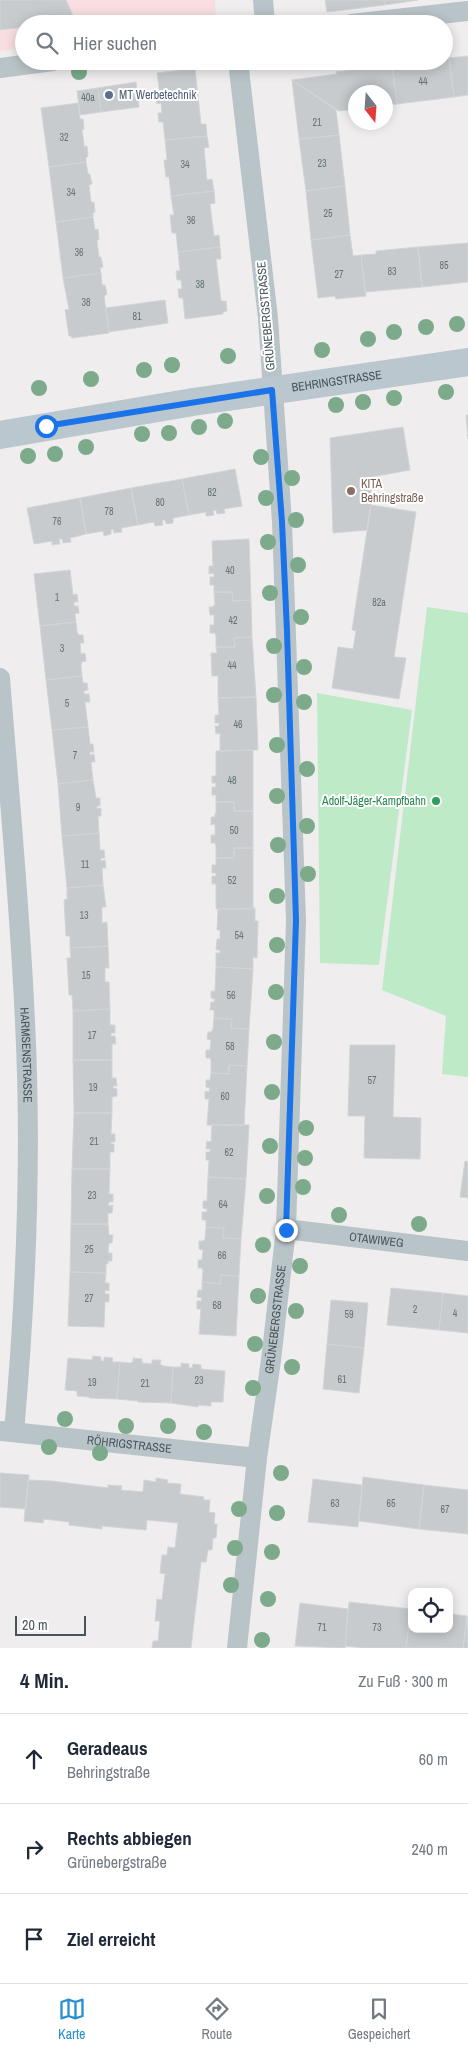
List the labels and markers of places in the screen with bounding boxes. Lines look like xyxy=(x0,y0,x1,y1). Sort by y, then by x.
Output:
place label: MT Werbetechnik xyxy=(119,87,196,103)
marker: MT Werbetechnik xyxy=(103,89,115,101)
place label: KITA Behringstraße xyxy=(361,476,423,506)
marker: KITA Behringstraße xyxy=(345,485,357,497)
place label: Adolf-Jäger-Kampfbahn xyxy=(321,793,426,809)
marker: Adolf-Jäger-Kampfbahn xyxy=(430,795,442,807)

